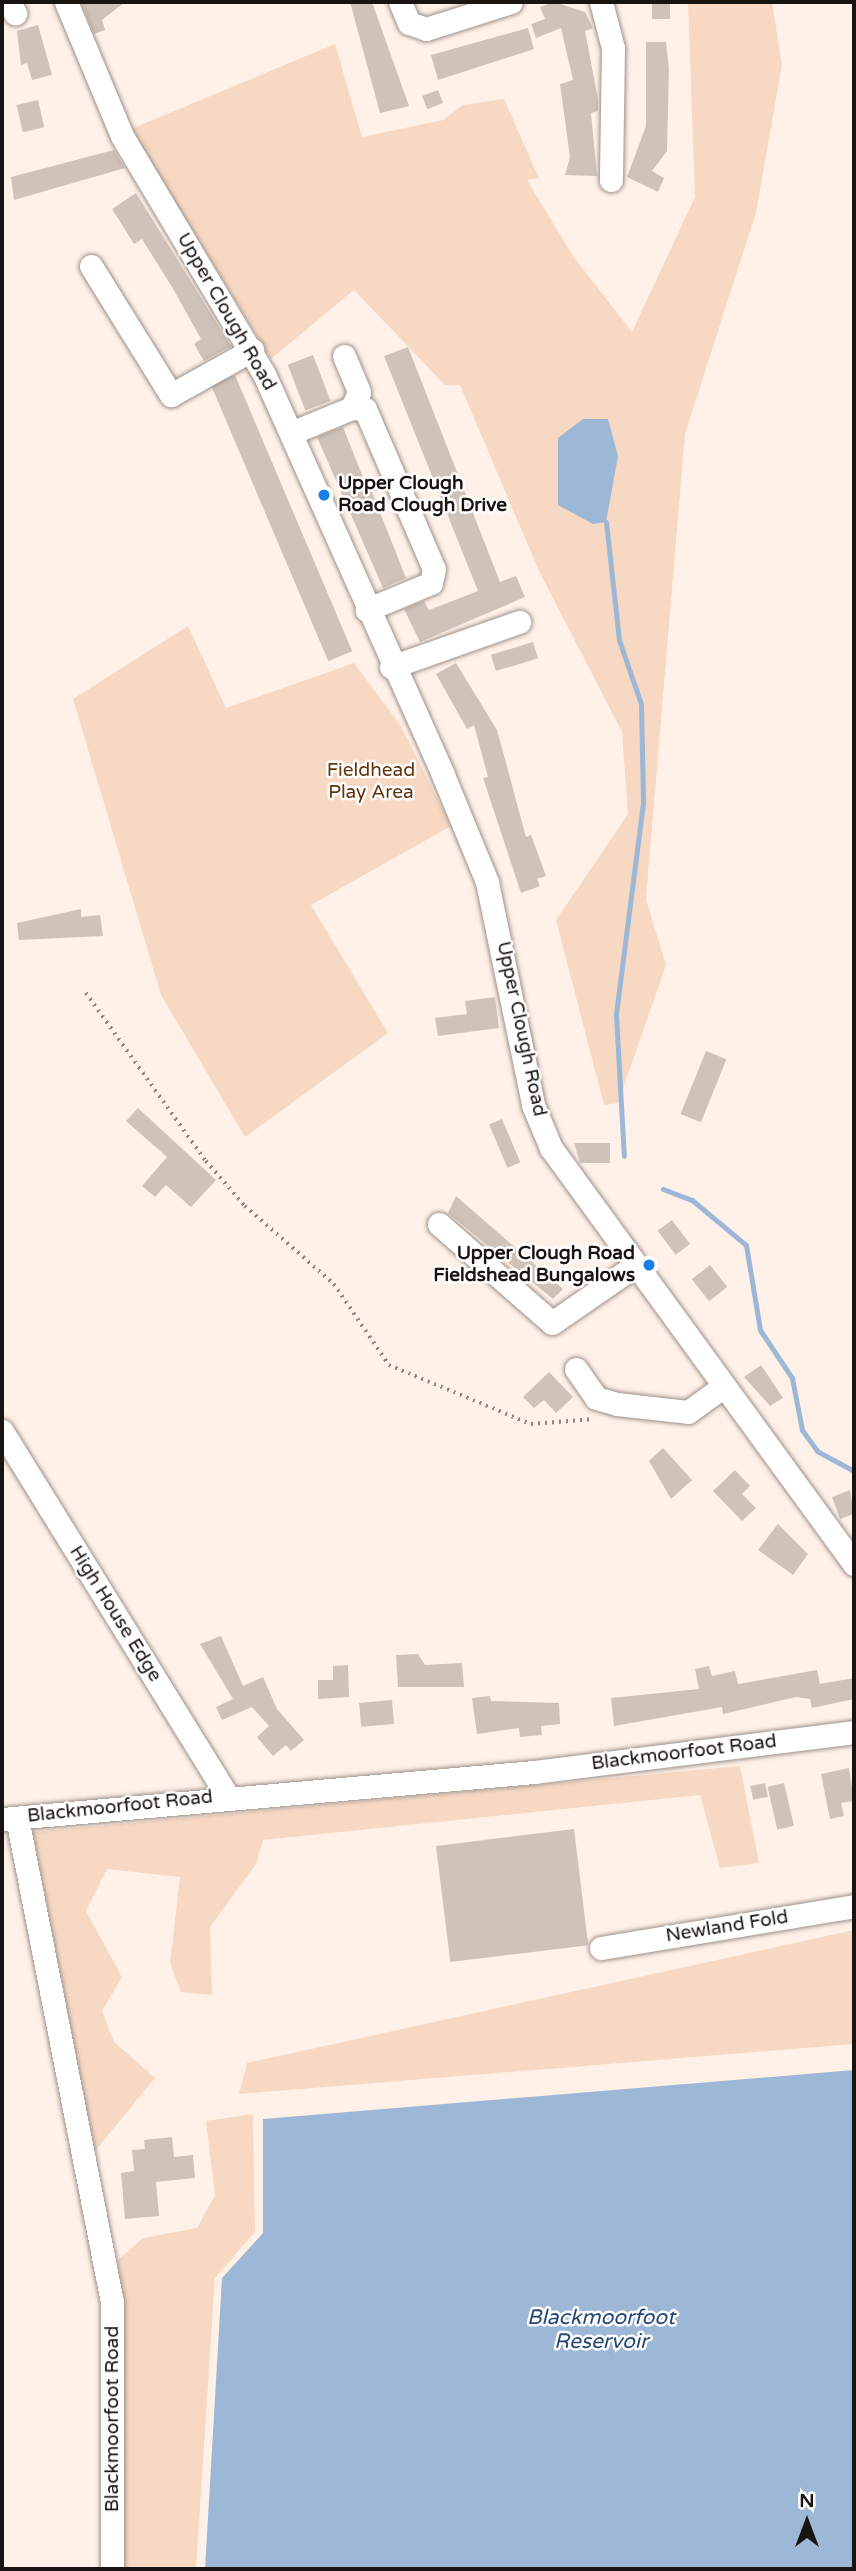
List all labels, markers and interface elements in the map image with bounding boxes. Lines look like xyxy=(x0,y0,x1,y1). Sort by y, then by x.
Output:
street label: Upper Clough Road xyxy=(172,229,280,395)
place label: Upper Clough Road Clough Drive xyxy=(338,473,507,517)
marker: Upper Clough Road Clough Drive xyxy=(316,487,332,503)
park label: Fieldhead Play Area xyxy=(327,760,415,804)
street label: Upper Clough Road xyxy=(491,939,551,1119)
place label: Upper Clough Road Fieldshead Bungalows xyxy=(433,1243,635,1287)
marker: Upper Clough Road Fieldshead Bungalows xyxy=(641,1257,657,1273)
street label: High House Edge xyxy=(64,1542,166,1686)
street label: Blackmoorfoot Road xyxy=(590,1730,778,1776)
street label: Blackmoorfoot Road xyxy=(26,1786,214,1828)
street label: Newland Fold xyxy=(664,1906,790,1948)
water label: Blackmoorfoot Reservoir xyxy=(527,2305,675,2355)
street label: Blackmoorfoot Road xyxy=(102,2326,124,2512)
north arrow xyxy=(772,2487,842,2557)
text: N xyxy=(799,2490,815,2512)

